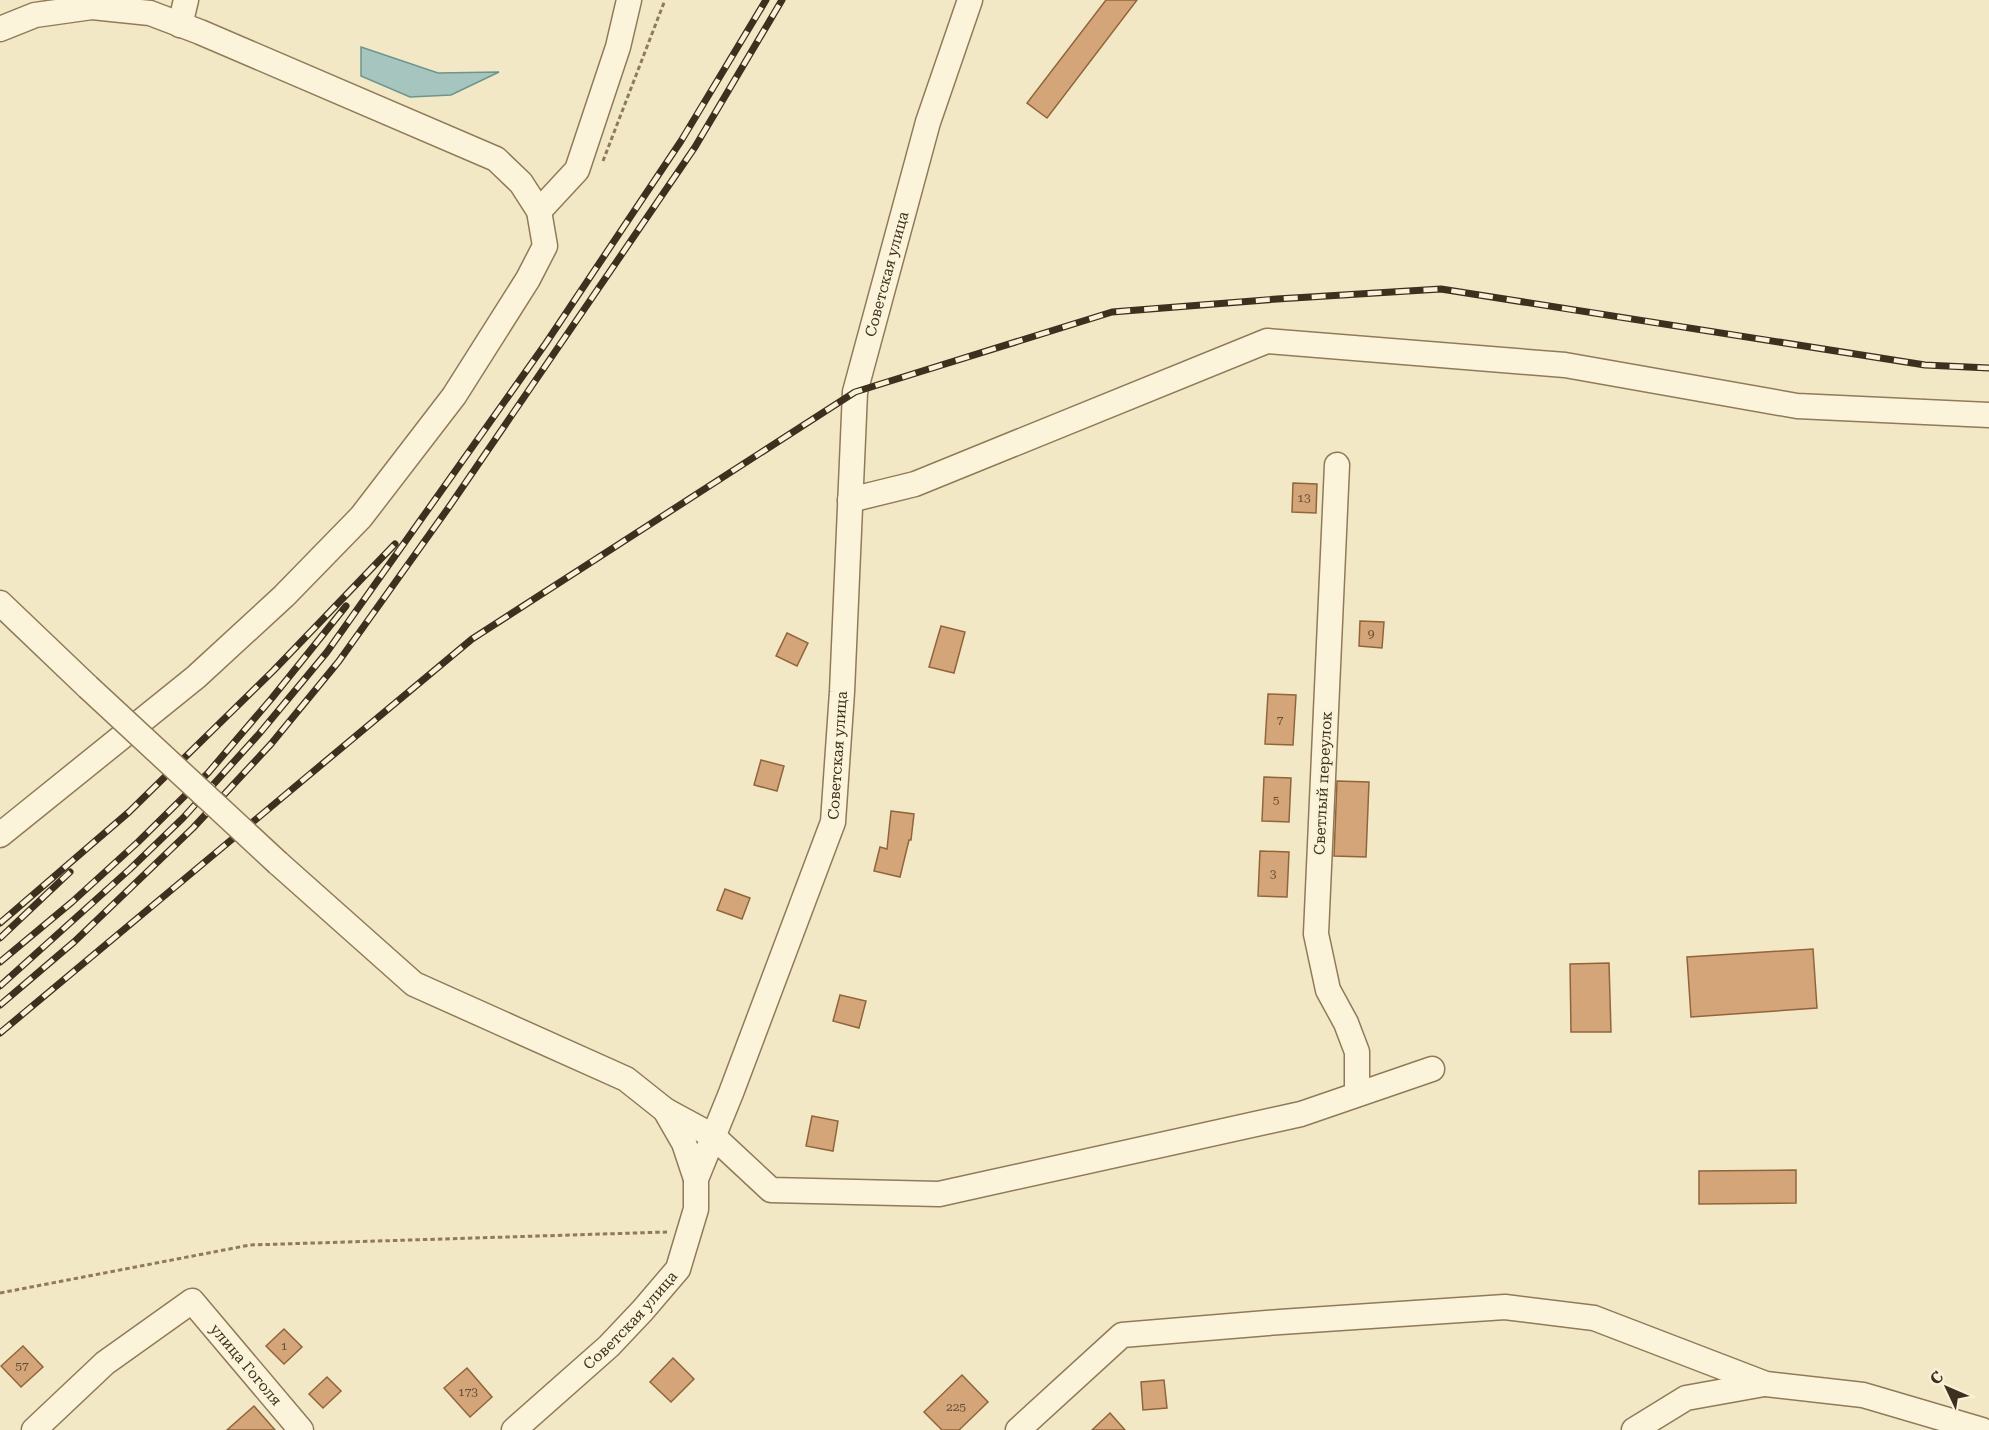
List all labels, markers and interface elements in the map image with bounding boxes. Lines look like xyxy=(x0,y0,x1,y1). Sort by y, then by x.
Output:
street label: Советская улица xyxy=(861,210,912,339)
house number: 13 xyxy=(1297,491,1311,505)
house number: 9 xyxy=(1368,627,1375,641)
street label: Советская улица xyxy=(824,691,851,820)
street label: Светлый переулок xyxy=(1310,710,1336,855)
house number: 7 xyxy=(1277,713,1284,727)
house number: 5 xyxy=(1273,793,1280,807)
house number: 3 xyxy=(1270,867,1277,881)
street label: Советская улица xyxy=(580,1268,681,1373)
street label: улица Гоголя xyxy=(206,1320,286,1409)
house number: 1 xyxy=(281,1339,288,1353)
north arrow xyxy=(1917,1358,1977,1418)
house number: 57 xyxy=(15,1359,29,1373)
text: С xyxy=(1926,1367,1947,1389)
house number: 173 xyxy=(458,1385,478,1399)
house number: 225 xyxy=(946,1400,966,1414)

